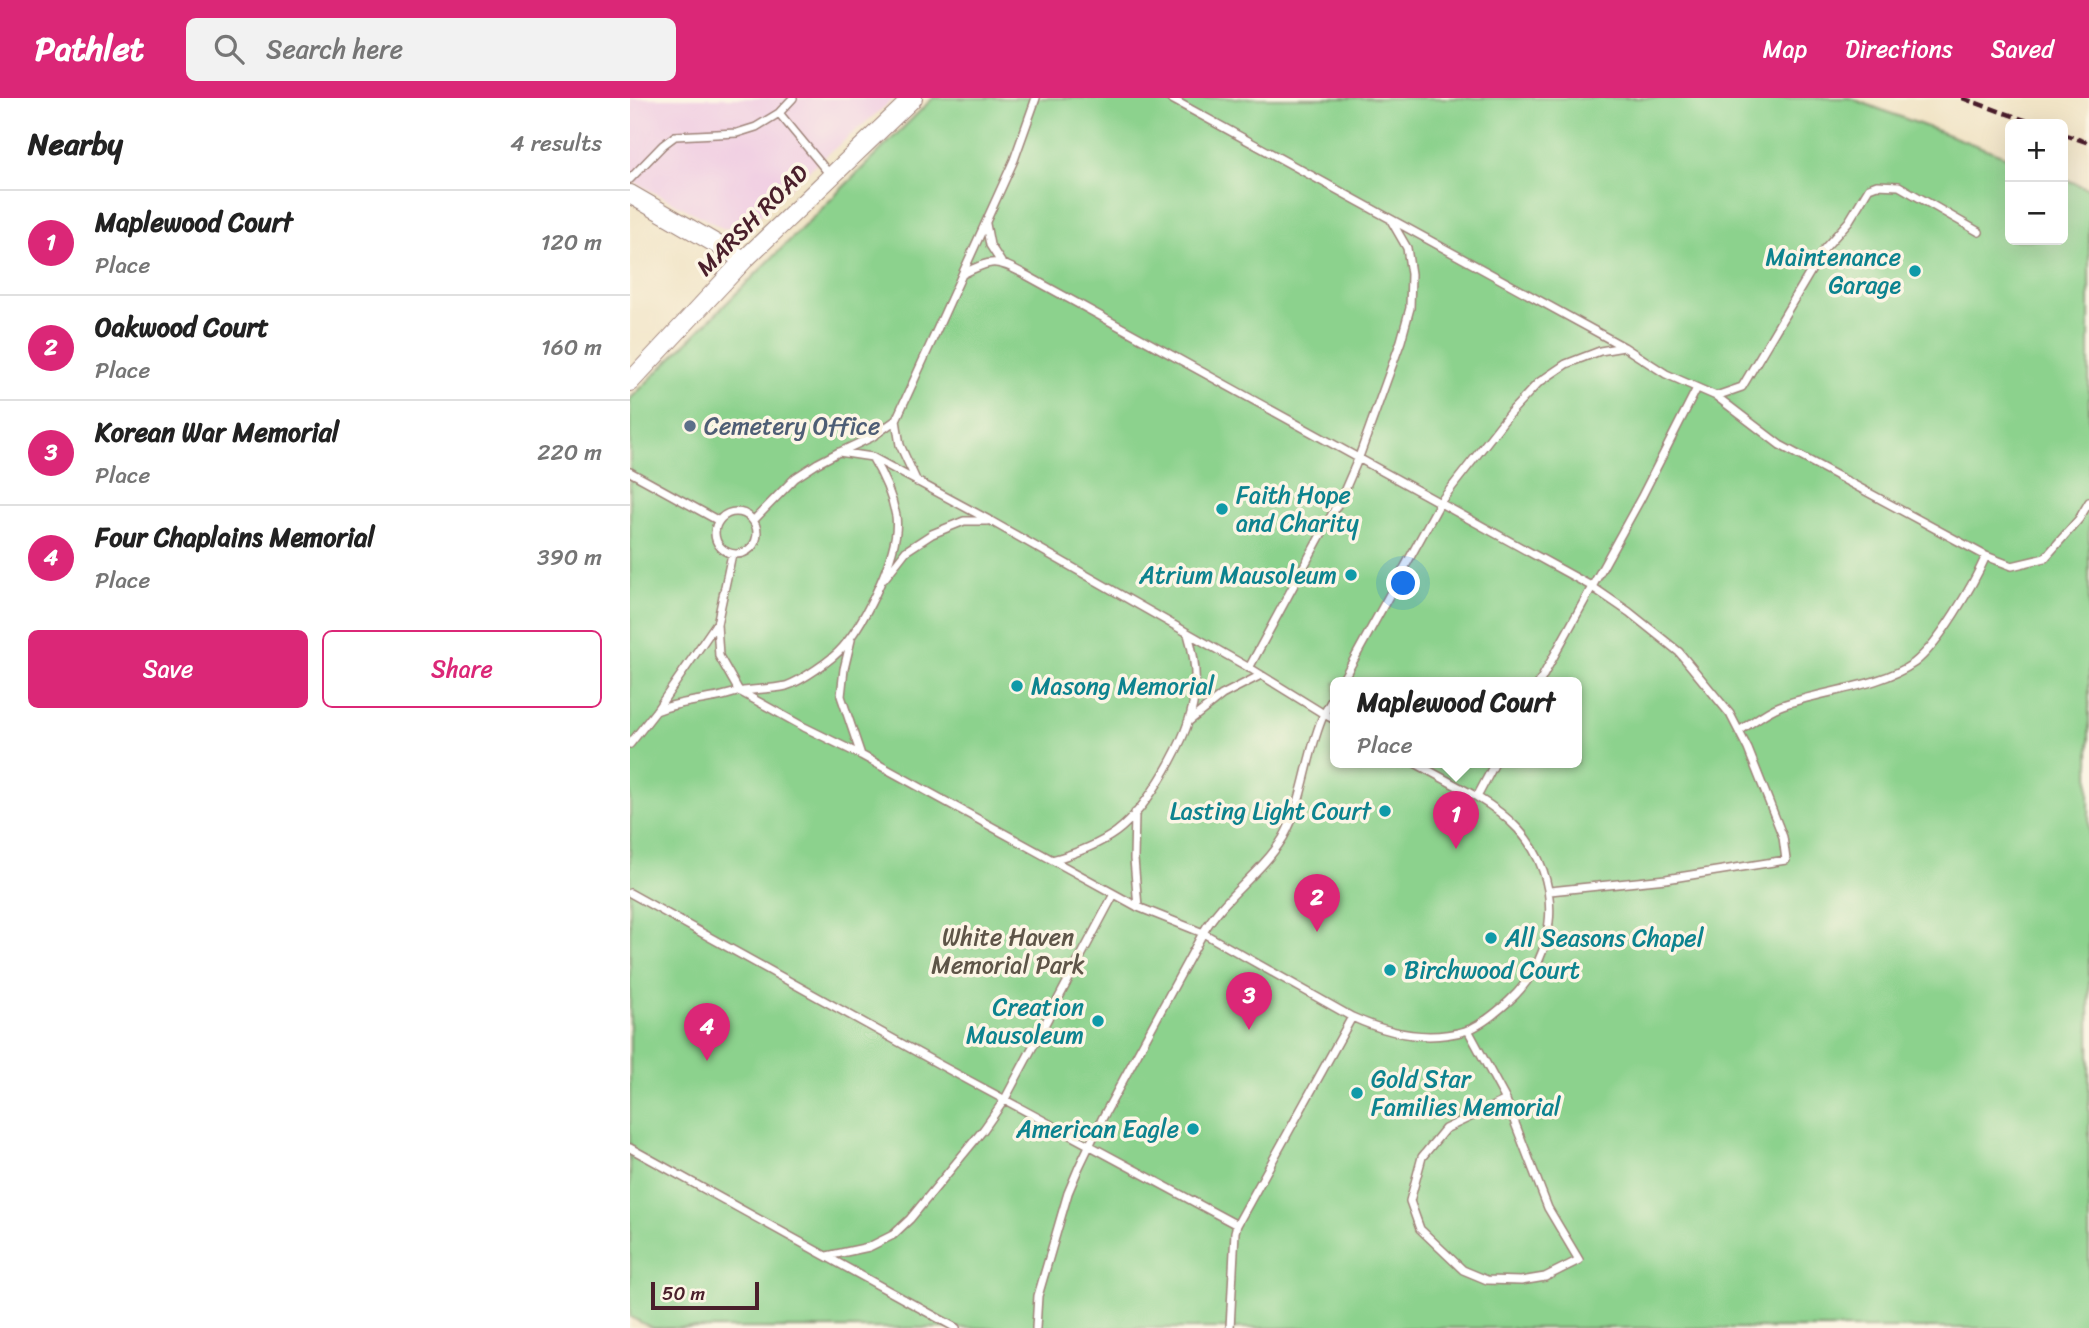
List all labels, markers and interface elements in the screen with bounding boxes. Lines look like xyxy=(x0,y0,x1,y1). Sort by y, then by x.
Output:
search box xyxy=(186,18,676,81)
text: Pathlet xyxy=(35,20,144,78)
text: Search here xyxy=(266,26,403,72)
text: Map xyxy=(1763,28,1807,70)
text: Directions xyxy=(1845,28,1953,70)
text: Saved xyxy=(1991,28,2054,70)
icon: search xyxy=(210,30,248,68)
text: Nearby xyxy=(28,117,123,171)
map controls xyxy=(2005,119,2068,245)
button: + xyxy=(2005,119,2068,182)
text: 4 results xyxy=(510,123,602,164)
street label: MARSH ROAD xyxy=(686,154,818,286)
button: − xyxy=(2005,182,2068,245)
text: Maplewood Court xyxy=(95,199,293,245)
text: 1 xyxy=(46,222,56,263)
text: 120 m xyxy=(541,222,602,263)
place label: Maintenance Garage xyxy=(1765,236,1901,306)
text: Place xyxy=(95,245,150,286)
marker: Maintenance Garage xyxy=(1907,263,1923,279)
text: Oakwood Court xyxy=(95,304,269,350)
text: 2 xyxy=(44,327,58,368)
text: 160 m xyxy=(541,327,602,368)
text: Place xyxy=(95,350,150,391)
place label: Cemetery Office xyxy=(704,405,880,447)
text: Korean War Memorial xyxy=(95,409,339,455)
marker: Cemetery Office xyxy=(682,418,698,434)
text: 3 xyxy=(45,432,57,473)
text: 220 m xyxy=(537,432,602,473)
text: Place xyxy=(95,455,150,496)
place label: Faith Hope and Charity xyxy=(1236,474,1359,544)
marker: Faith Hope and Charity xyxy=(1214,501,1230,517)
text: Four Chaplains Memorial xyxy=(95,514,375,560)
text: 4 xyxy=(44,537,58,578)
text: 390 m xyxy=(537,537,602,578)
place label: Atrium Mausoleum xyxy=(1138,554,1337,596)
text: Place xyxy=(95,560,150,601)
your location xyxy=(1386,566,1420,600)
marker: Atrium Mausoleum xyxy=(1343,567,1359,583)
button: Save xyxy=(28,630,308,708)
button: Share xyxy=(322,630,602,708)
place label: Masong Memorial xyxy=(1031,665,1215,707)
popup xyxy=(1330,677,1582,768)
marker: Masong Memorial xyxy=(1009,678,1025,694)
text: Maplewood Court xyxy=(1357,679,1555,725)
text: Place xyxy=(1357,725,1412,766)
place label: Lasting Light Court xyxy=(1170,790,1372,832)
pin: 1 xyxy=(1433,791,1479,849)
marker: Lasting Light Court xyxy=(1377,803,1393,819)
pin: 2 xyxy=(1294,874,1340,932)
park label: White Haven Memorial Park xyxy=(931,916,1085,986)
place label: All Seasons Chapel xyxy=(1504,917,1705,959)
marker: All Seasons Chapel xyxy=(1483,930,1499,946)
place label: Birchwood Court xyxy=(1404,949,1580,991)
marker: Birchwood Court xyxy=(1382,962,1398,978)
pin: 3 xyxy=(1226,972,1272,1030)
place label: Creation Mausoleum xyxy=(966,986,1084,1056)
pin: 4 xyxy=(684,1003,730,1061)
marker: Creation Mausoleum xyxy=(1090,1013,1106,1029)
place label: Gold Star Families Memorial xyxy=(1371,1058,1562,1128)
marker: Gold Star Families Memorial xyxy=(1349,1085,1365,1101)
place label: American Eagle xyxy=(1015,1108,1179,1150)
marker: American Eagle xyxy=(1185,1121,1201,1137)
text: 50 m xyxy=(662,1277,705,1310)
scale bar xyxy=(651,1279,760,1311)

